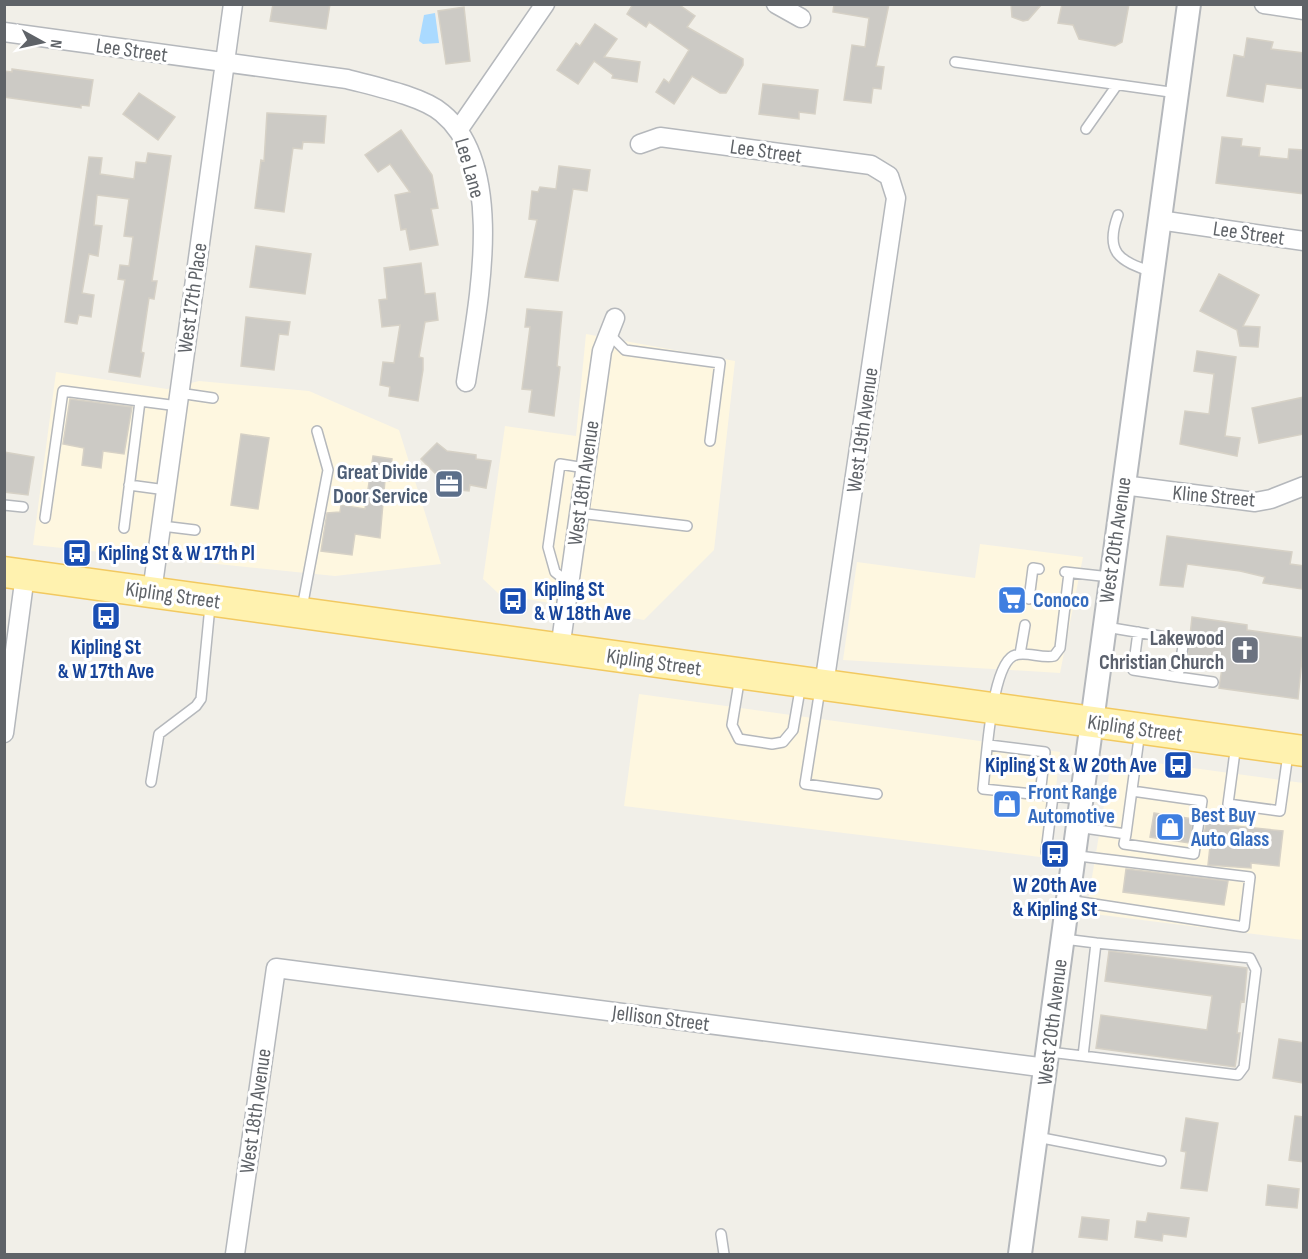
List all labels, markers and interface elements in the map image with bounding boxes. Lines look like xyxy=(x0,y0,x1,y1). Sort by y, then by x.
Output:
north arrow xyxy=(12,12,72,72)
street label: Lee Street xyxy=(95,33,169,68)
text: N xyxy=(45,38,65,49)
street label: Lee Street xyxy=(729,134,803,169)
street label: Lee Lane xyxy=(449,135,490,201)
street label: Lee Street xyxy=(1212,216,1286,251)
street label: West 17th Place xyxy=(172,241,213,355)
street label: West 19th Avenue xyxy=(841,366,884,494)
street label: West 18th Avenue xyxy=(562,419,605,547)
place label: Great Divide Door Service xyxy=(333,460,428,509)
office icon: Great Divide Door Service xyxy=(433,468,465,500)
street label: West 20th Avenue xyxy=(1094,475,1137,605)
street label: Kline Street xyxy=(1172,480,1256,513)
bus stop icon: Kipling St & W 17th Pl xyxy=(61,537,93,569)
place label: Kipling St & W 17th Pl xyxy=(98,541,255,566)
street label: Kipling Street xyxy=(124,576,222,615)
place label: Kipling St & W 18th Ave xyxy=(534,577,631,626)
supermarket icon: Conoco xyxy=(996,584,1028,616)
bus stop icon: Kipling St & W 18th Ave xyxy=(497,585,529,617)
place label: Conoco xyxy=(1033,588,1089,613)
bus stop icon: Kipling St & W 17th Ave xyxy=(90,600,122,632)
place label: Lakewood Christian Church xyxy=(1099,626,1224,675)
church icon: Lakewood Christian Church xyxy=(1229,634,1261,666)
place label: Kipling St & W 17th Ave xyxy=(58,635,154,684)
street label: Kipling Street xyxy=(605,643,703,682)
street label: Kipling Street xyxy=(1086,709,1184,748)
bus stop icon: Kipling St & W 20th Ave xyxy=(1162,749,1194,781)
place label: Kipling St & W 20th Ave xyxy=(985,753,1157,778)
place label: Front Range Automotive xyxy=(1027,780,1117,829)
shop icon: Front Range Automotive xyxy=(991,788,1023,820)
place label: Best Buy Auto Glass xyxy=(1190,803,1269,852)
shop icon: Best Buy Auto Glass xyxy=(1154,811,1186,843)
bus stop icon: W 20th Ave & Kipling St xyxy=(1039,838,1071,870)
place label: W 20th Ave & Kipling St xyxy=(1013,873,1097,922)
street label: West 20th Avenue xyxy=(1032,957,1073,1087)
street label: Jellison Street xyxy=(610,1000,711,1037)
street label: West 18th Avenue xyxy=(234,1047,277,1175)

